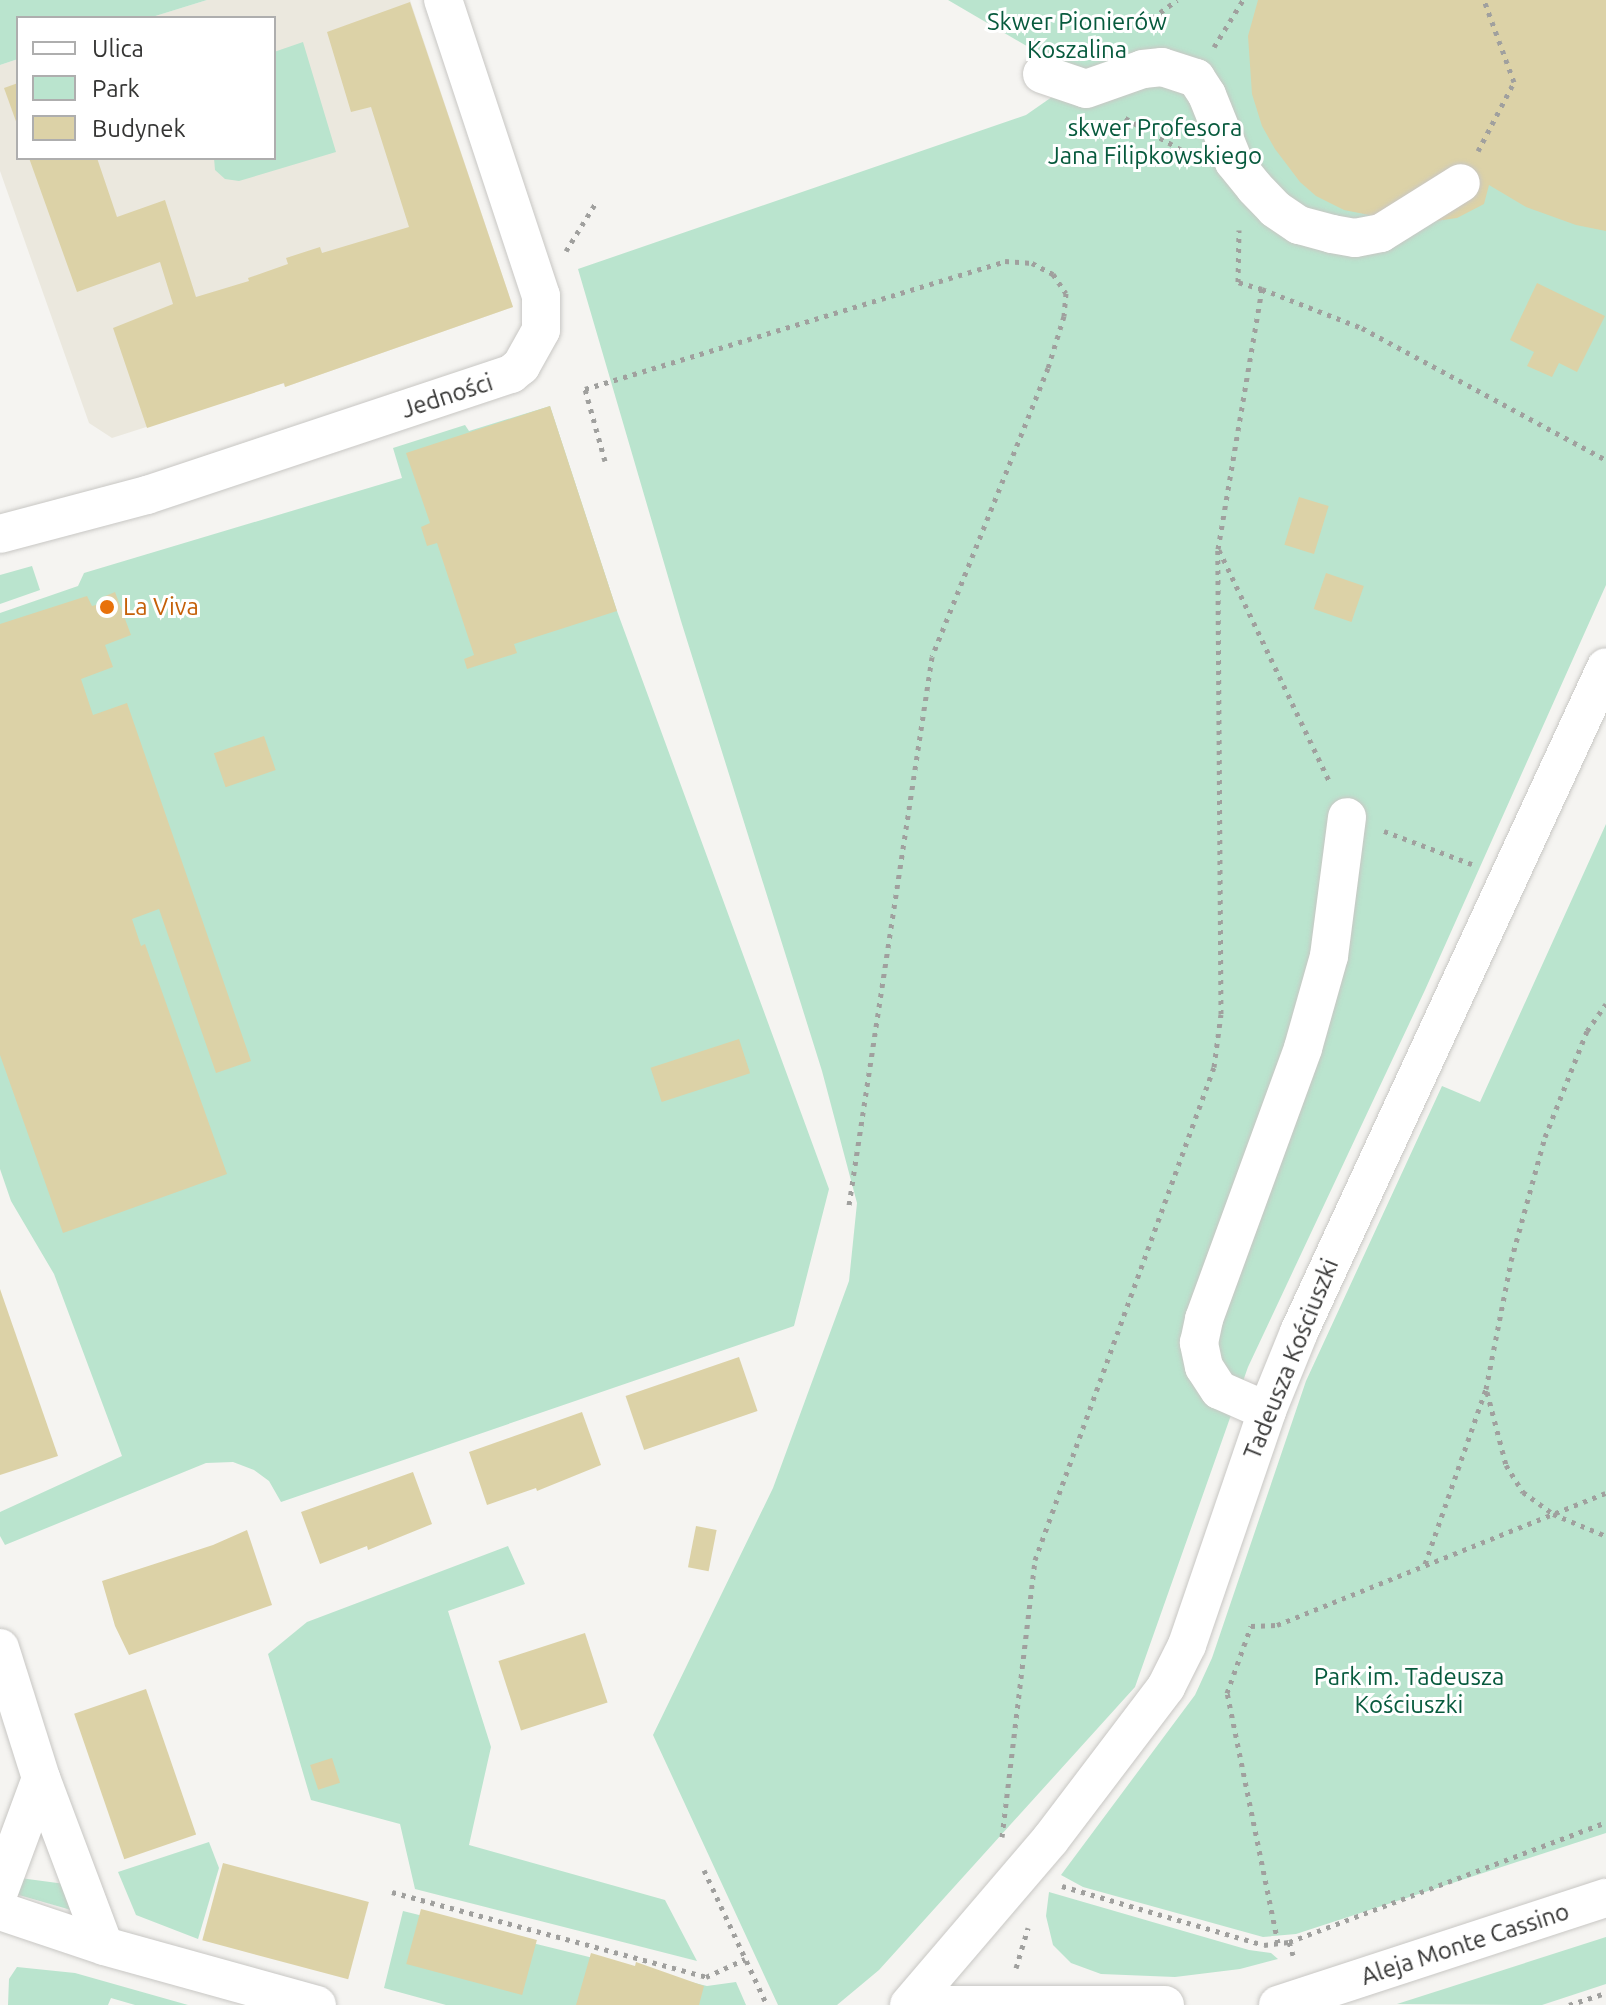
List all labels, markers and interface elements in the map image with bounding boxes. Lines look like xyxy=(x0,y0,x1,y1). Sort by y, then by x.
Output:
park label: Skwer Pionierów Koszalina xyxy=(987,8,1167,64)
legend xyxy=(16,16,276,160)
text: Ulica xyxy=(92,35,144,62)
text: Park xyxy=(92,75,140,102)
park label: skwer Profesora Jana Filipkowskiego xyxy=(1048,114,1262,170)
text: Budynek xyxy=(92,115,186,142)
street label: Jedności xyxy=(398,368,496,424)
place label: La Viva xyxy=(123,593,199,621)
marker: La Viva xyxy=(98,598,116,616)
street label: Tadeusza Kościuszki xyxy=(1238,1254,1344,1464)
park label: Park im. Tadeusza Kościuszki xyxy=(1314,1663,1504,1719)
street label: Aleja Monte Cassino xyxy=(1357,1897,1573,1991)

